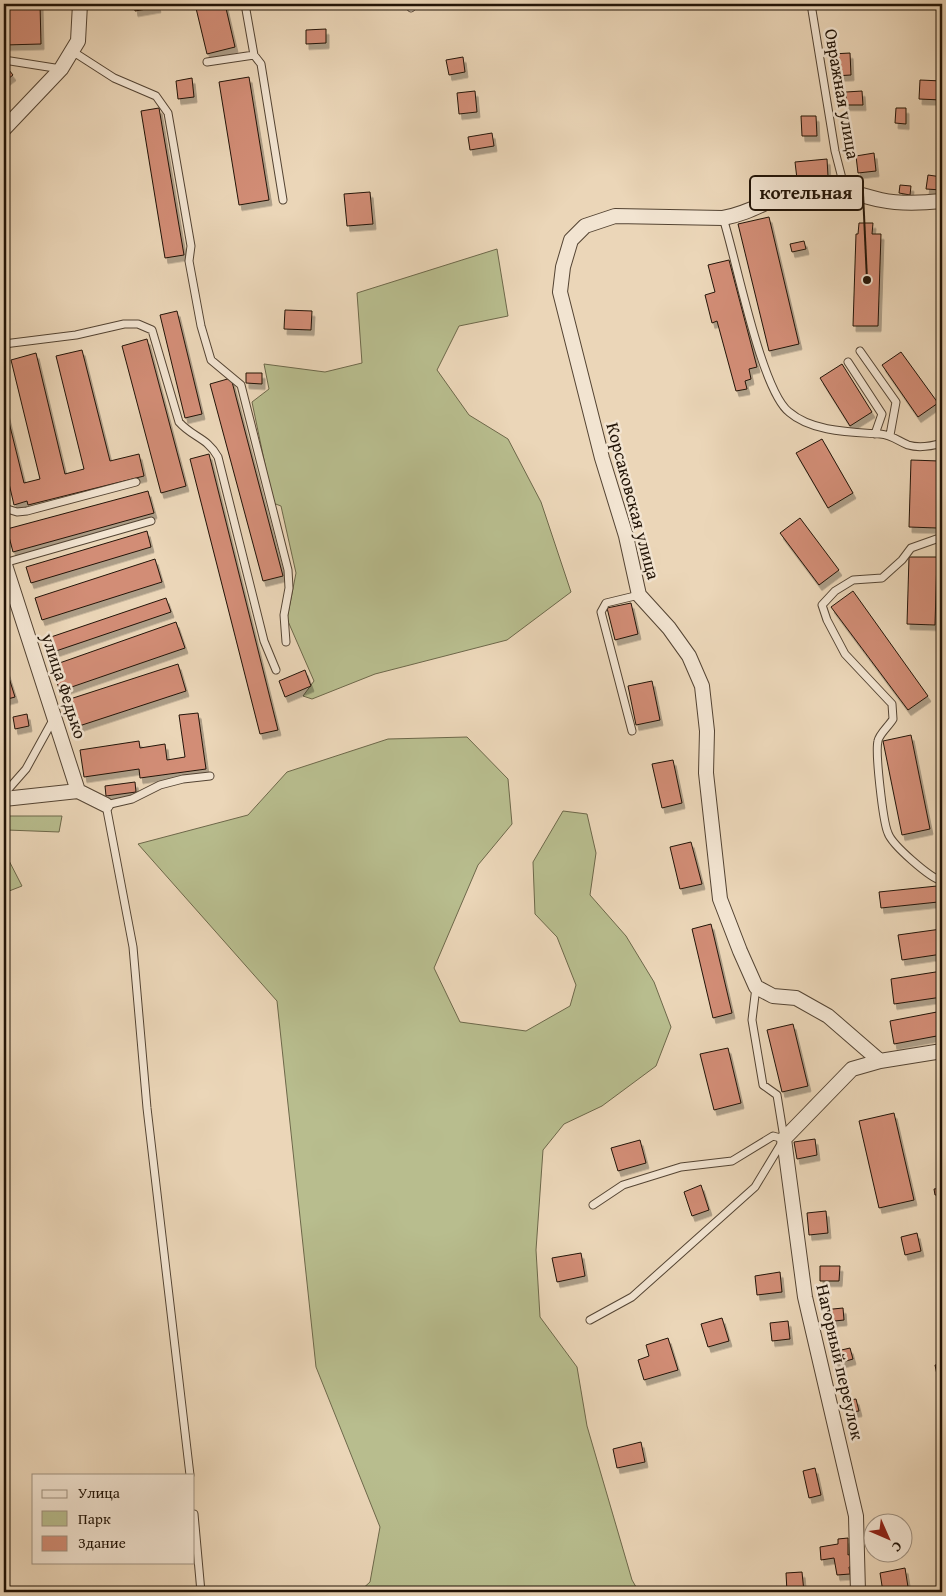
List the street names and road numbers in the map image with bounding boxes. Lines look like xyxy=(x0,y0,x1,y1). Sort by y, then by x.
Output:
street label: Овражная улица xyxy=(818,27,867,162)
street label: Корсаковская улица xyxy=(600,419,668,583)
street label: улица Федько xyxy=(34,629,94,742)
street label: Нагорный переулок xyxy=(809,1281,872,1443)

